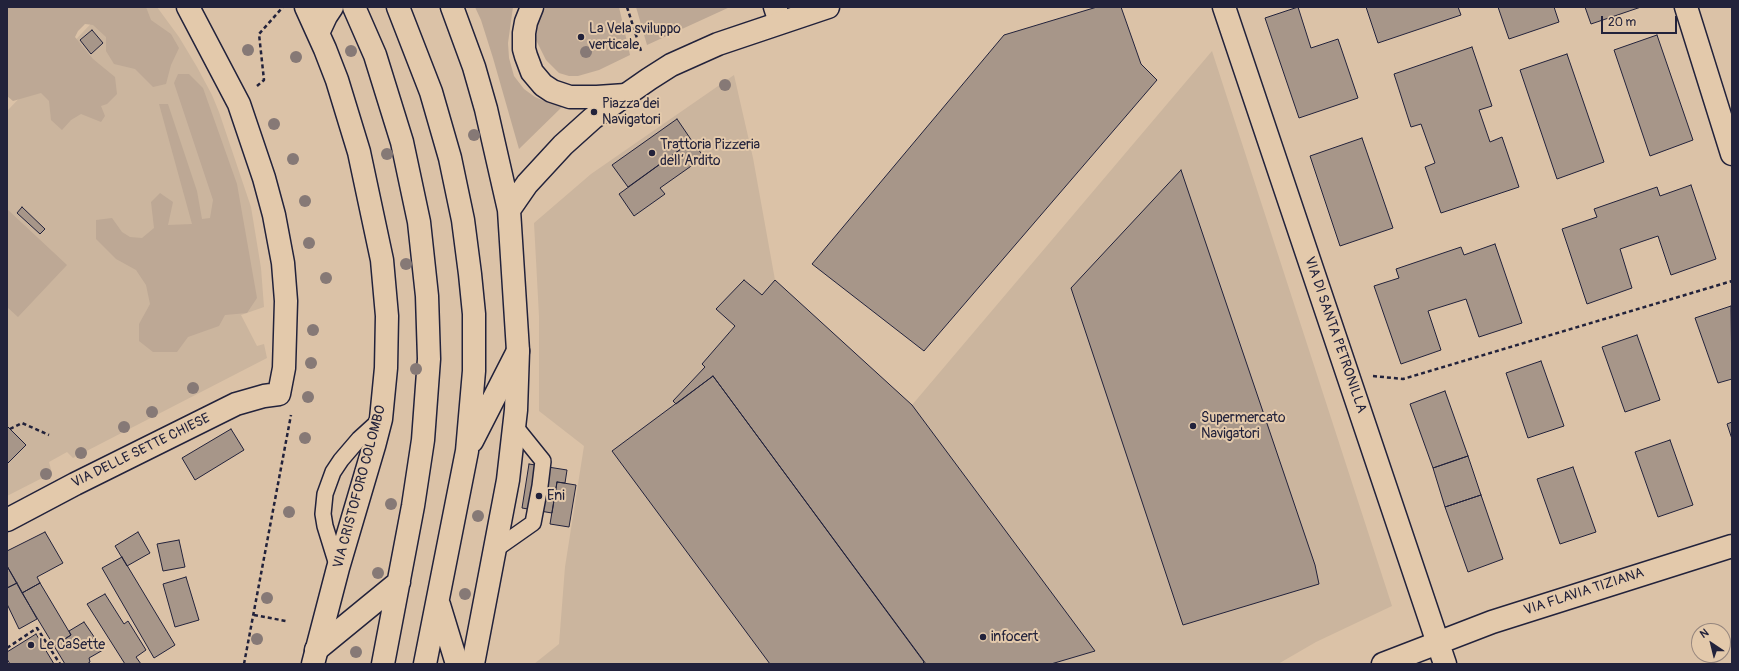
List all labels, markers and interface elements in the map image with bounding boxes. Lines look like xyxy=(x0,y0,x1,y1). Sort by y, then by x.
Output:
scale bar xyxy=(1603,8,1679,34)
text: 20 m xyxy=(1608,15,1636,30)
place label: La Vela sviluppo verticale xyxy=(589,21,681,54)
marker: La Vela sviluppo verticale xyxy=(576,32,586,42)
place label: Piazza dei Navigatori xyxy=(602,96,661,128)
marker: Piazza dei Navigatori xyxy=(589,107,599,117)
place label: Trattoria Pizzeria dell‘Ardito xyxy=(660,137,760,170)
marker: Trattoria Pizzeria dell‘Ardito xyxy=(647,148,657,158)
street label: VIA DI SANTA PETRONILLA xyxy=(1300,255,1370,415)
street label: VIA CRISTOFORO COLOMBO xyxy=(330,404,390,570)
street label: VIA DELLE SETTE CHIESE xyxy=(69,410,213,492)
place label: Supermercato Navigatori xyxy=(1201,410,1285,442)
marker: Supermercato Navigatori xyxy=(1188,421,1198,431)
place label: Eni xyxy=(547,488,565,504)
marker: Eni xyxy=(534,491,544,501)
street label: VIA FLAVIA TIZIANA xyxy=(1522,565,1646,619)
north arrow xyxy=(1691,623,1731,663)
text: N xyxy=(1698,626,1711,641)
place label: infocert xyxy=(991,629,1038,645)
marker: infocert xyxy=(978,632,988,642)
place label: Le CaSette xyxy=(39,637,105,653)
marker: Le CaSette xyxy=(26,640,36,650)

